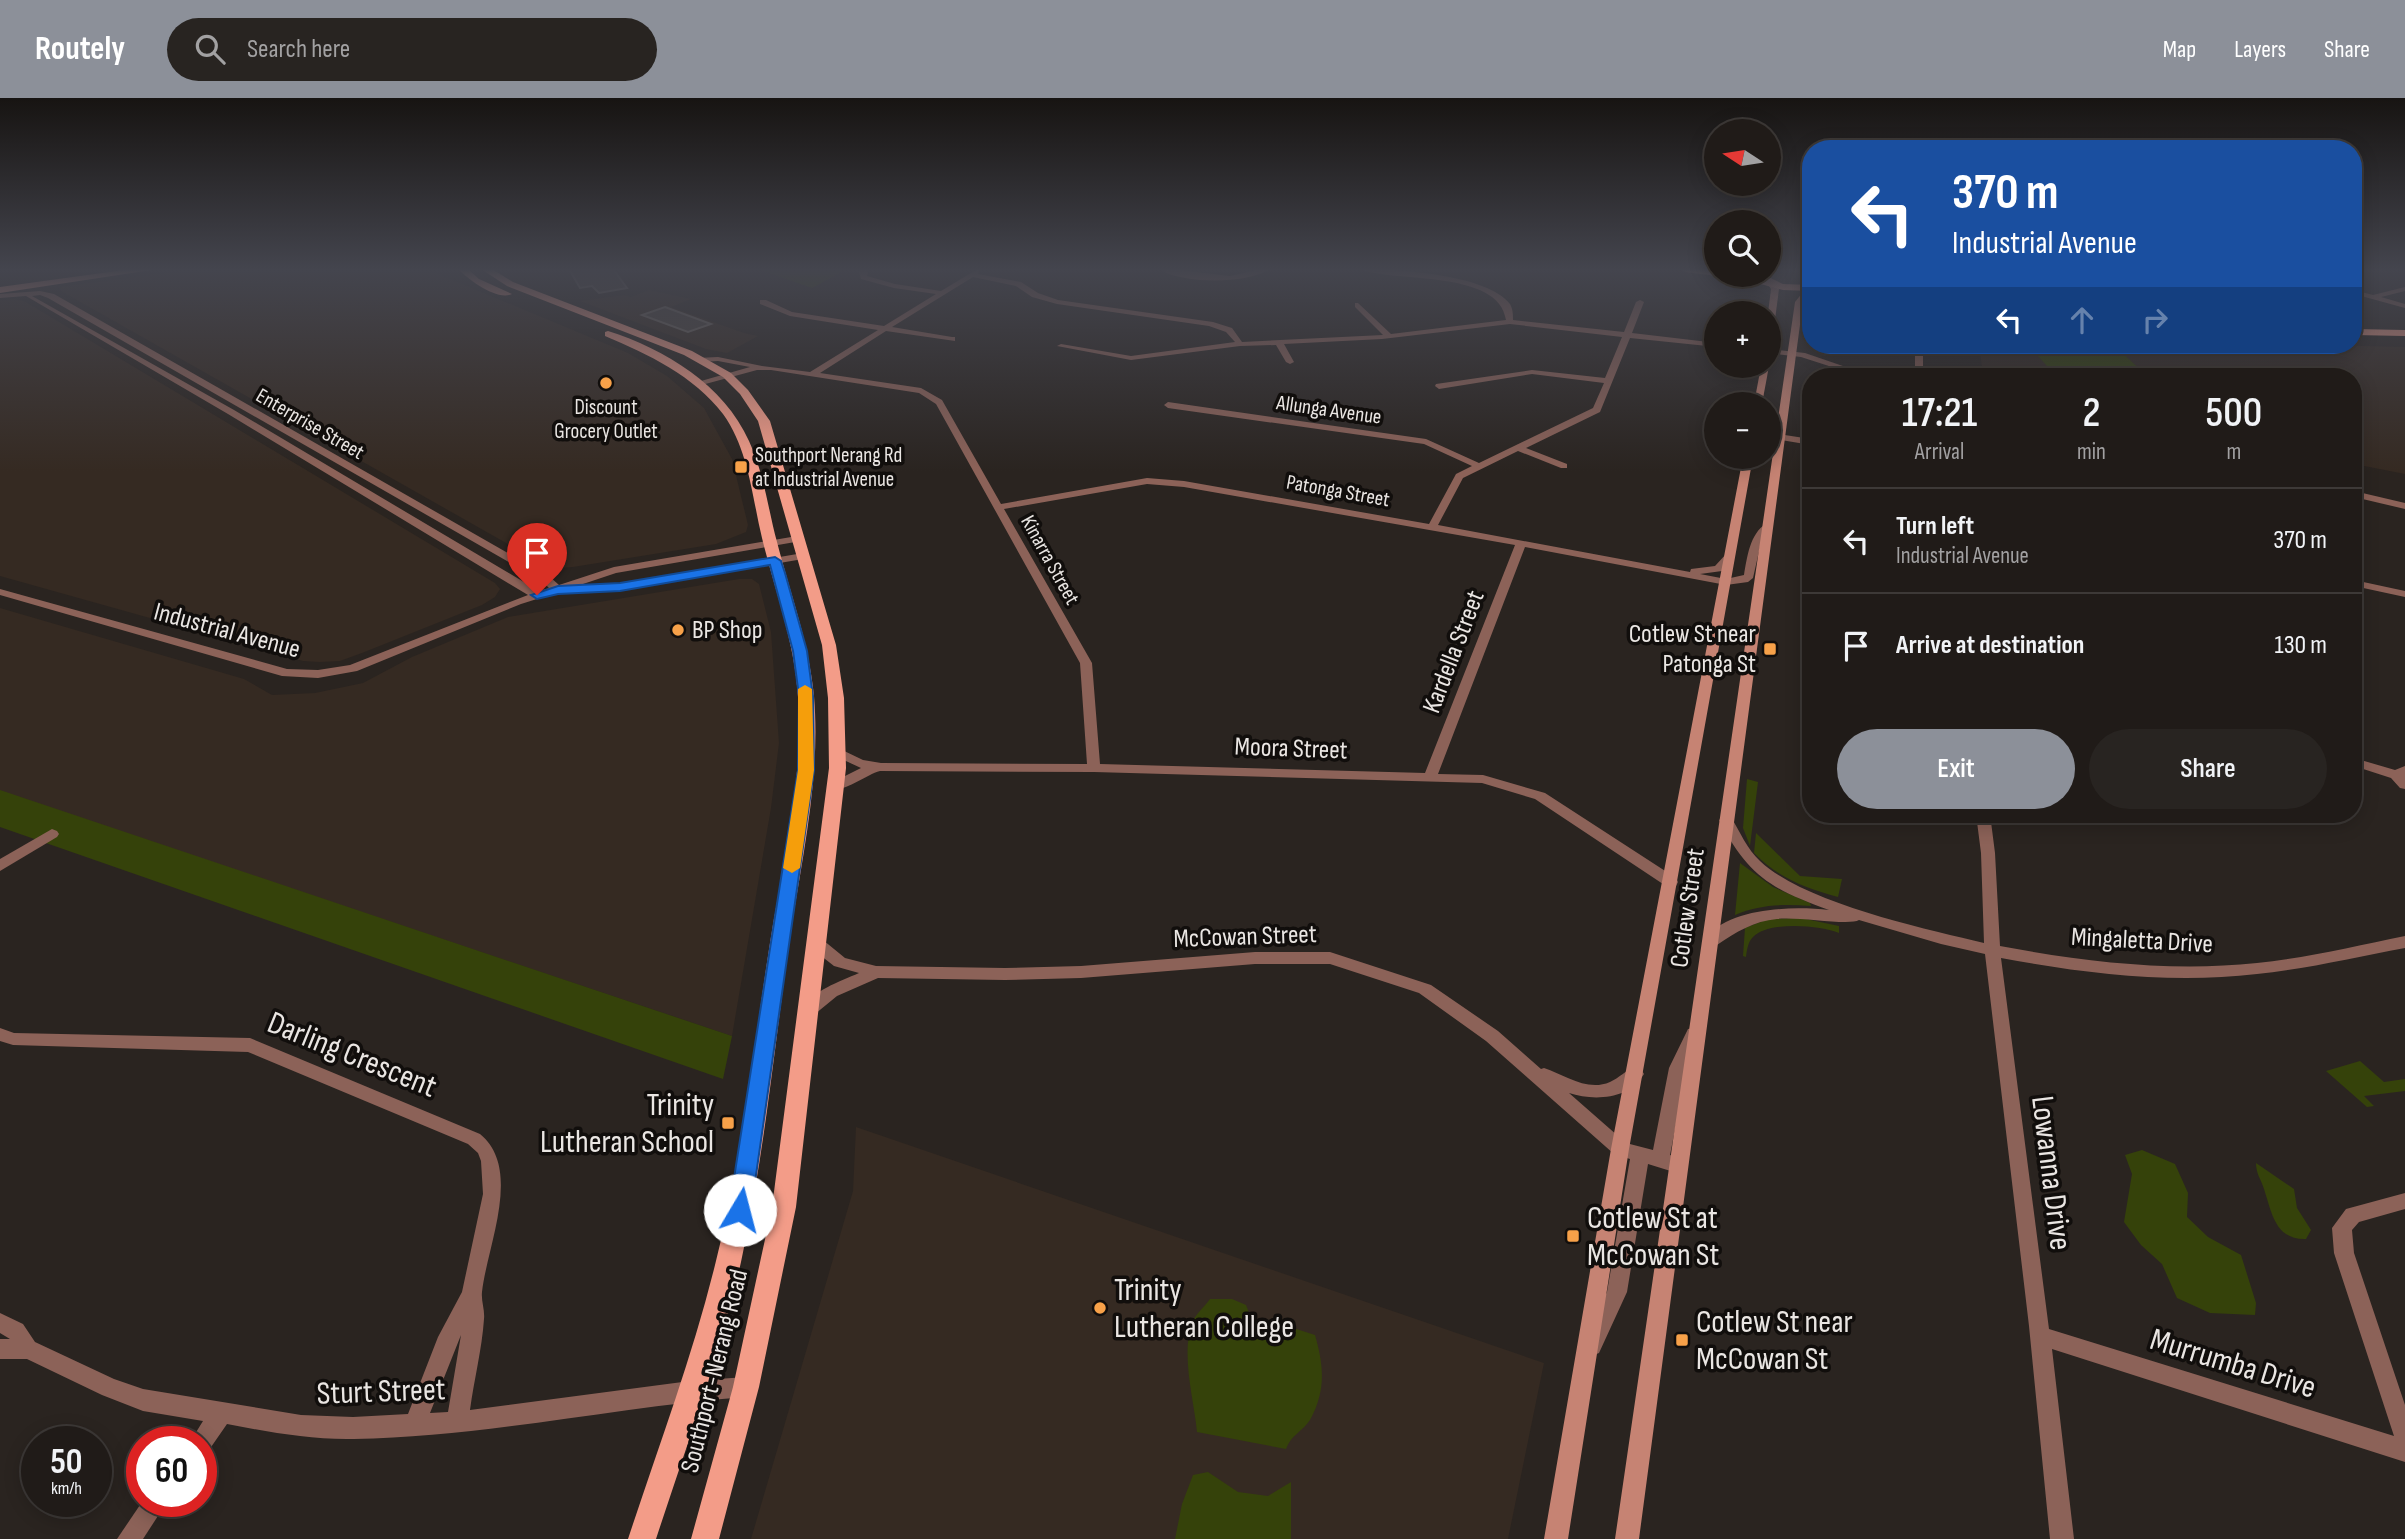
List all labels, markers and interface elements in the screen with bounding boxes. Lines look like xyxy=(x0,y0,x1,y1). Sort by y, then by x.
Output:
search box xyxy=(167,18,657,81)
text: Routely xyxy=(35,29,125,69)
icon: search xyxy=(191,30,229,68)
text: Search here xyxy=(247,34,350,65)
text: Map xyxy=(2163,35,2196,64)
text: Layers xyxy=(2234,35,2286,64)
text: Share xyxy=(2324,35,2370,64)
north arrow xyxy=(1704,119,1782,196)
map controls xyxy=(1704,119,1781,469)
text: 370 m xyxy=(1952,164,2059,223)
icon: left xyxy=(1837,168,1928,259)
button: search xyxy=(1704,210,1781,287)
text: Industrial Avenue xyxy=(1952,224,2137,263)
button: + xyxy=(1704,301,1781,378)
icon: left xyxy=(1990,301,2028,339)
icon: ahead xyxy=(2063,301,2101,339)
icon: right xyxy=(2136,301,2174,339)
marker: Discount Grocery Outlet xyxy=(598,375,614,391)
street label: Enterprise Street xyxy=(251,383,369,465)
text: 17:21 xyxy=(1902,388,1977,439)
text: 2 xyxy=(2082,388,2100,439)
text: 500 xyxy=(2206,388,2262,439)
street label: Allunga Avenue xyxy=(1274,390,1383,430)
button: − xyxy=(1704,392,1781,469)
place label: Discount Grocery Outlet xyxy=(554,395,658,444)
text: Arrival xyxy=(1915,438,1964,466)
text: min xyxy=(2077,438,2106,466)
text: m xyxy=(2227,438,2241,466)
place label: Southport Nerang Rd at Industrial Avenue xyxy=(755,443,902,492)
marker: Southport Nerang Rd at Industrial Avenue xyxy=(733,459,749,475)
street label: Patonga Street xyxy=(1284,470,1392,512)
street label: Kinarra Street xyxy=(1015,511,1085,609)
text: Turn left xyxy=(1896,511,1974,542)
icon: left xyxy=(1837,522,1875,560)
pin xyxy=(507,523,567,595)
text: 370 m xyxy=(2273,525,2327,556)
icon: arrive xyxy=(518,534,556,572)
text: Industrial Avenue xyxy=(1896,542,2029,570)
street label: Kardella Street xyxy=(1416,586,1492,718)
street label: Industrial Avenue xyxy=(150,597,304,665)
place label: BP Shop xyxy=(692,615,763,646)
place label: Cotlew St near Patonga St xyxy=(1629,619,1757,680)
marker: BP Shop xyxy=(670,622,686,638)
icon: arrive xyxy=(1837,627,1875,665)
text: Arrive at destination xyxy=(1896,630,2084,661)
text: 130 m xyxy=(2275,630,2327,661)
marker: Cotlew St near Patonga St xyxy=(1762,641,1778,657)
button: Exit xyxy=(1837,729,2075,809)
button: Share xyxy=(2089,729,2327,809)
street label: Moora Street xyxy=(1234,732,1348,766)
street label: Cotlew Street xyxy=(1664,846,1712,970)
street label: McCowan Street xyxy=(1173,919,1317,955)
street label: Mingaletta Drive xyxy=(2070,922,2214,960)
street label: Darling Crescent xyxy=(262,1003,442,1107)
place label: Trinity Lutheran School xyxy=(540,1086,714,1162)
street label: Lowanna Drive xyxy=(2022,1094,2080,1252)
marker: Trinity Lutheran School xyxy=(720,1115,736,1131)
position arrow xyxy=(703,1173,777,1247)
place label: Cotlew St at McCowan St xyxy=(1587,1199,1719,1275)
marker: Cotlew St at McCowan St xyxy=(1565,1228,1581,1244)
street label: Southport-Nerang Road xyxy=(675,1266,755,1476)
place label: Trinity Lutheran College xyxy=(1114,1271,1294,1347)
marker: Trinity Lutheran College xyxy=(1092,1300,1108,1316)
place label: Cotlew St near McCowan St xyxy=(1696,1303,1853,1379)
street label: Murrumba Drive xyxy=(2145,1320,2321,1408)
marker: Cotlew St near McCowan St xyxy=(1674,1332,1690,1348)
street label: Sturt Street xyxy=(316,1370,446,1414)
speed limit sign: 60 xyxy=(126,1426,217,1517)
text: 50 xyxy=(50,1441,83,1484)
text: km/h xyxy=(51,1478,82,1499)

